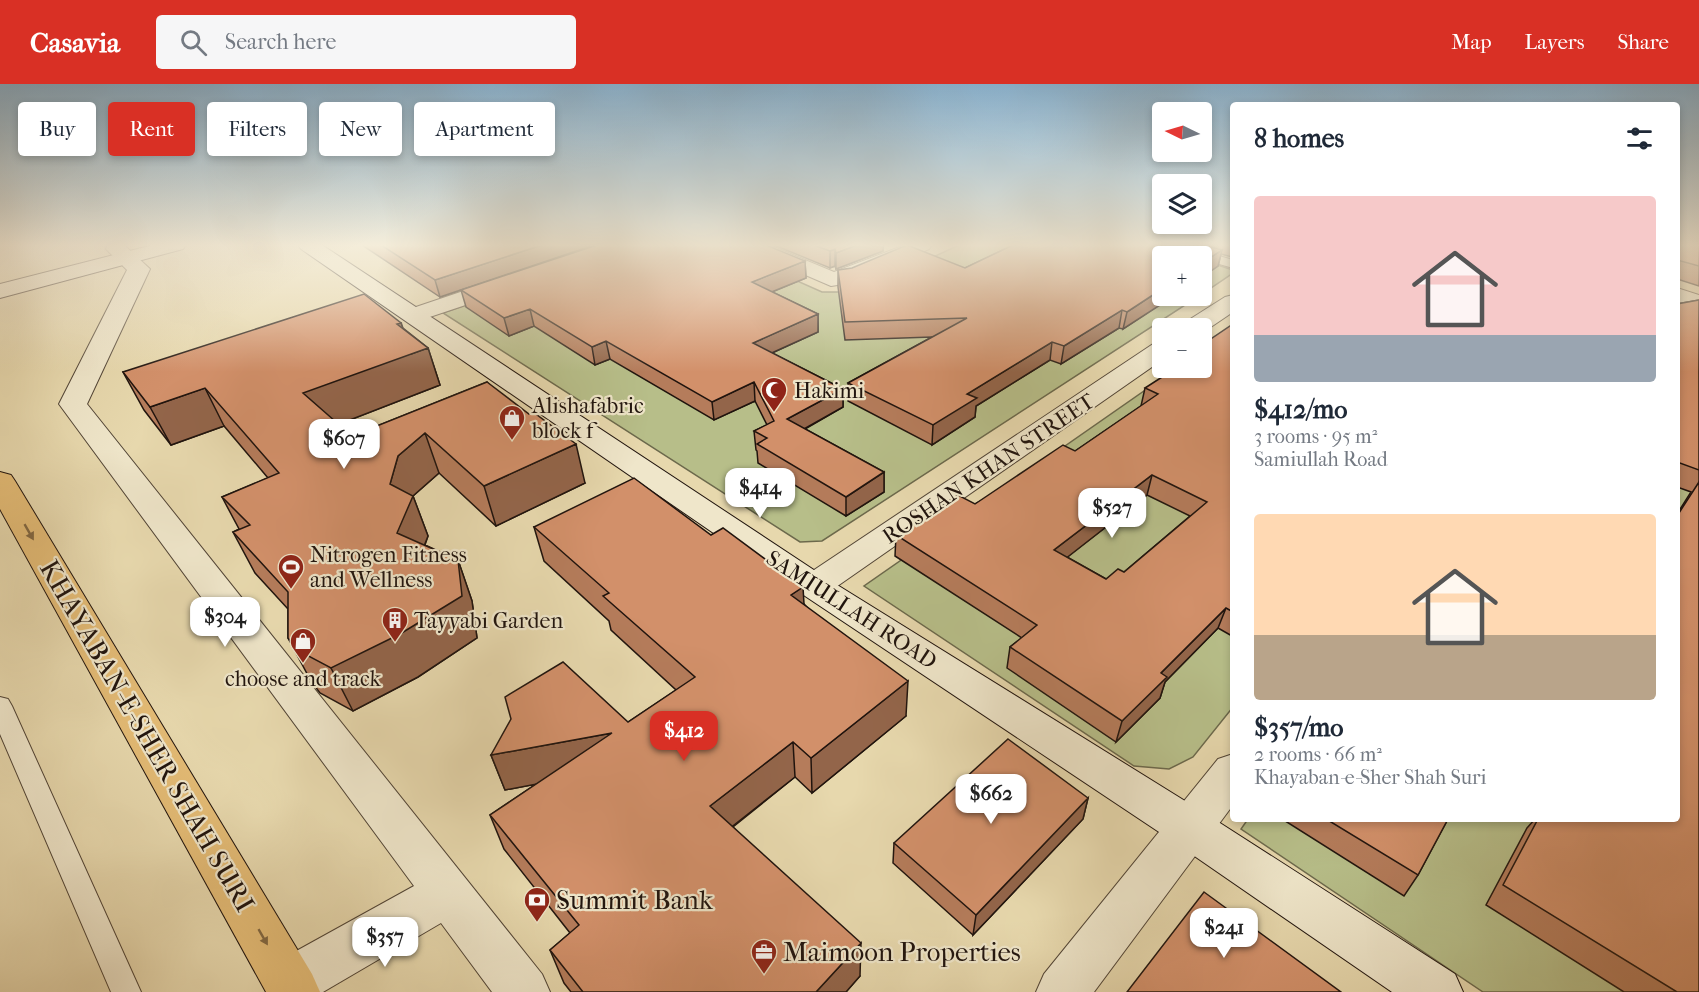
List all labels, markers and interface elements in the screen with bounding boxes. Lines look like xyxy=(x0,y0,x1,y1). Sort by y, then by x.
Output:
search box xyxy=(156,15,576,69)
text: Casavia xyxy=(30,26,120,59)
icon: search xyxy=(177,26,210,59)
text: Search here xyxy=(225,29,336,55)
text: Map xyxy=(1451,30,1492,54)
text: Layers xyxy=(1525,30,1584,54)
text: Share xyxy=(1617,30,1669,54)
chip: Buy xyxy=(18,102,96,156)
chip: Rent xyxy=(108,102,195,156)
chip: Filters xyxy=(207,102,307,156)
chip: New xyxy=(319,102,402,156)
chip: Apartment xyxy=(414,102,555,156)
north arrow xyxy=(1152,102,1212,162)
map controls xyxy=(1152,102,1212,378)
icon: filters xyxy=(1623,122,1656,155)
text: 8 homes xyxy=(1254,123,1344,154)
button: layers xyxy=(1152,174,1212,234)
icon: home xyxy=(1401,235,1509,343)
button: + xyxy=(1152,246,1212,306)
button: − xyxy=(1152,318,1212,378)
mosque icon: Hakimi xyxy=(759,375,789,413)
place label: Hakimi xyxy=(794,378,865,404)
street label: ROSHAN KHAN STREET xyxy=(878,387,1100,550)
place label: Alishafabric block f xyxy=(531,393,644,444)
text: $412/mo xyxy=(1254,394,1347,425)
shop icon: Alishafabric block f xyxy=(497,403,527,441)
pin: $607 xyxy=(308,419,380,470)
text: 3 rooms · 95 m² xyxy=(1254,425,1377,448)
text: $607 xyxy=(323,427,365,450)
text: Samiullah Road xyxy=(1254,448,1388,471)
pin: $414 xyxy=(724,468,796,519)
text: $414 xyxy=(739,476,781,499)
pin: $527 xyxy=(1076,488,1148,539)
text: $527 xyxy=(1092,496,1132,519)
one-way arrow xyxy=(24,524,34,541)
place label: Nitrogen Fitness and Wellness xyxy=(310,542,467,593)
street label: SAMIULLAH ROAD xyxy=(761,545,942,675)
sports icon: Nitrogen Fitness and Wellness xyxy=(276,552,306,590)
icon: home xyxy=(1401,553,1509,661)
street label: KHAYABAN-E-SHER SHAH SURI xyxy=(33,554,261,918)
pin: $304 xyxy=(189,597,261,648)
text: $304 xyxy=(204,605,246,628)
building icon: Tayyabi Garden xyxy=(380,605,410,643)
place label: Tayyabi Garden xyxy=(414,608,563,634)
shop icon: choose and track xyxy=(288,626,318,664)
place label: choose and track xyxy=(225,666,382,692)
pin: $412 xyxy=(648,711,720,762)
text: $357/mo xyxy=(1254,712,1344,743)
text: $412 xyxy=(664,719,704,742)
text: 2 rooms · 66 m² xyxy=(1254,743,1382,766)
text: Khayaban-e-Sher Shah Suri xyxy=(1254,766,1486,789)
pin: $662 xyxy=(955,774,1027,825)
text: $662 xyxy=(970,782,1012,805)
place label: Summit Bank xyxy=(556,884,714,916)
bank icon: Summit Bank xyxy=(522,885,552,923)
pin: $241 xyxy=(1188,908,1260,959)
text: $241 xyxy=(1204,916,1244,939)
pin: $357 xyxy=(349,917,421,968)
text: $357 xyxy=(366,925,404,948)
one-way arrow xyxy=(258,929,268,946)
place label: Maimoon Properties xyxy=(783,936,1021,968)
office icon: Maimoon Properties xyxy=(749,937,779,975)

